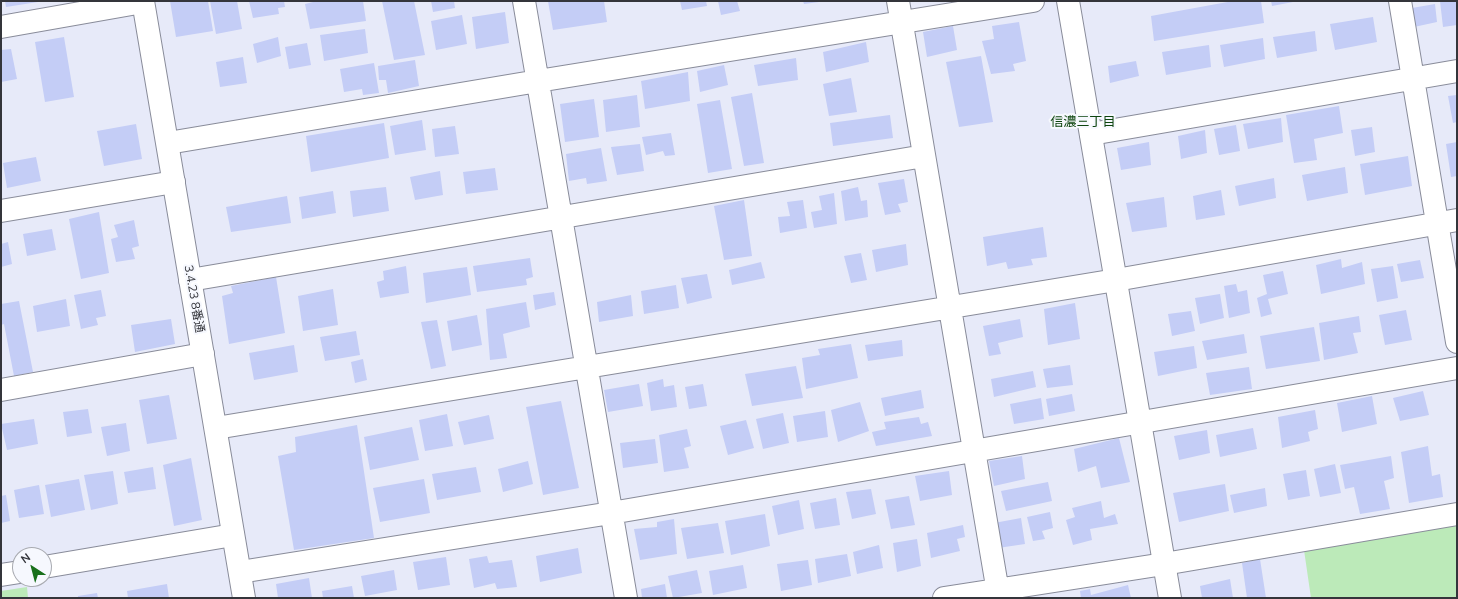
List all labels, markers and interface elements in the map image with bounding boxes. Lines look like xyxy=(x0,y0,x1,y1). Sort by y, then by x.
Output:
district label: 信濃三丁目 xyxy=(1051,114,1115,130)
street label: 3.4.23 8番通 xyxy=(181,264,207,334)
north arrow xyxy=(12,547,52,587)
text: N xyxy=(18,550,33,566)

